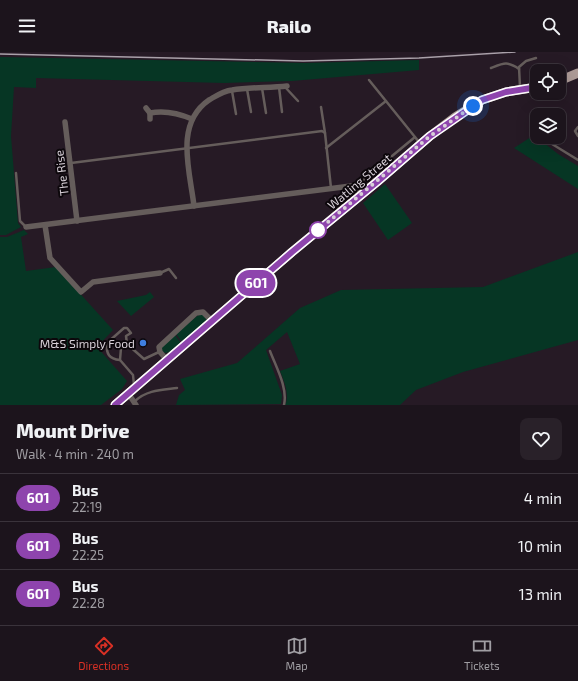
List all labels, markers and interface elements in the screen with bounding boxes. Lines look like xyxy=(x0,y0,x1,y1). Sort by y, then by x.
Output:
icon: menu xyxy=(16,15,38,37)
text: Railo xyxy=(267,15,311,37)
icon: search xyxy=(540,15,562,37)
map controls xyxy=(530,64,566,144)
button: locate xyxy=(530,64,566,100)
your location xyxy=(463,96,483,116)
button: layers xyxy=(530,108,566,144)
street label: The Rise xyxy=(51,149,71,197)
street label: Watling Street xyxy=(324,150,394,212)
unlabelled marker xyxy=(309,221,327,239)
line badge: 601 xyxy=(233,270,279,296)
text: 601 xyxy=(244,274,268,291)
place label: M&S Simply Food xyxy=(40,336,135,350)
marker: M&S Simply Food xyxy=(138,338,148,348)
button: heart xyxy=(520,418,562,460)
text: Mount Drive xyxy=(16,419,129,442)
text: Walk · 4 min · 240 m xyxy=(16,446,134,462)
text: Bus xyxy=(72,481,98,499)
text: 601 xyxy=(26,489,50,506)
text: 4 min xyxy=(524,489,562,507)
text: 22:19 xyxy=(72,499,102,515)
text: Bus xyxy=(72,529,98,547)
text: 601 xyxy=(26,537,50,554)
text: 10 min xyxy=(518,537,562,555)
text: 22:25 xyxy=(72,547,104,563)
text: Bus xyxy=(72,577,98,595)
text: 601 xyxy=(26,585,50,602)
text: 13 min xyxy=(519,585,562,603)
text: 22:28 xyxy=(72,595,105,611)
tab: Directions xyxy=(78,635,129,672)
tab: Map xyxy=(286,635,308,672)
tab: Tickets xyxy=(464,635,500,672)

